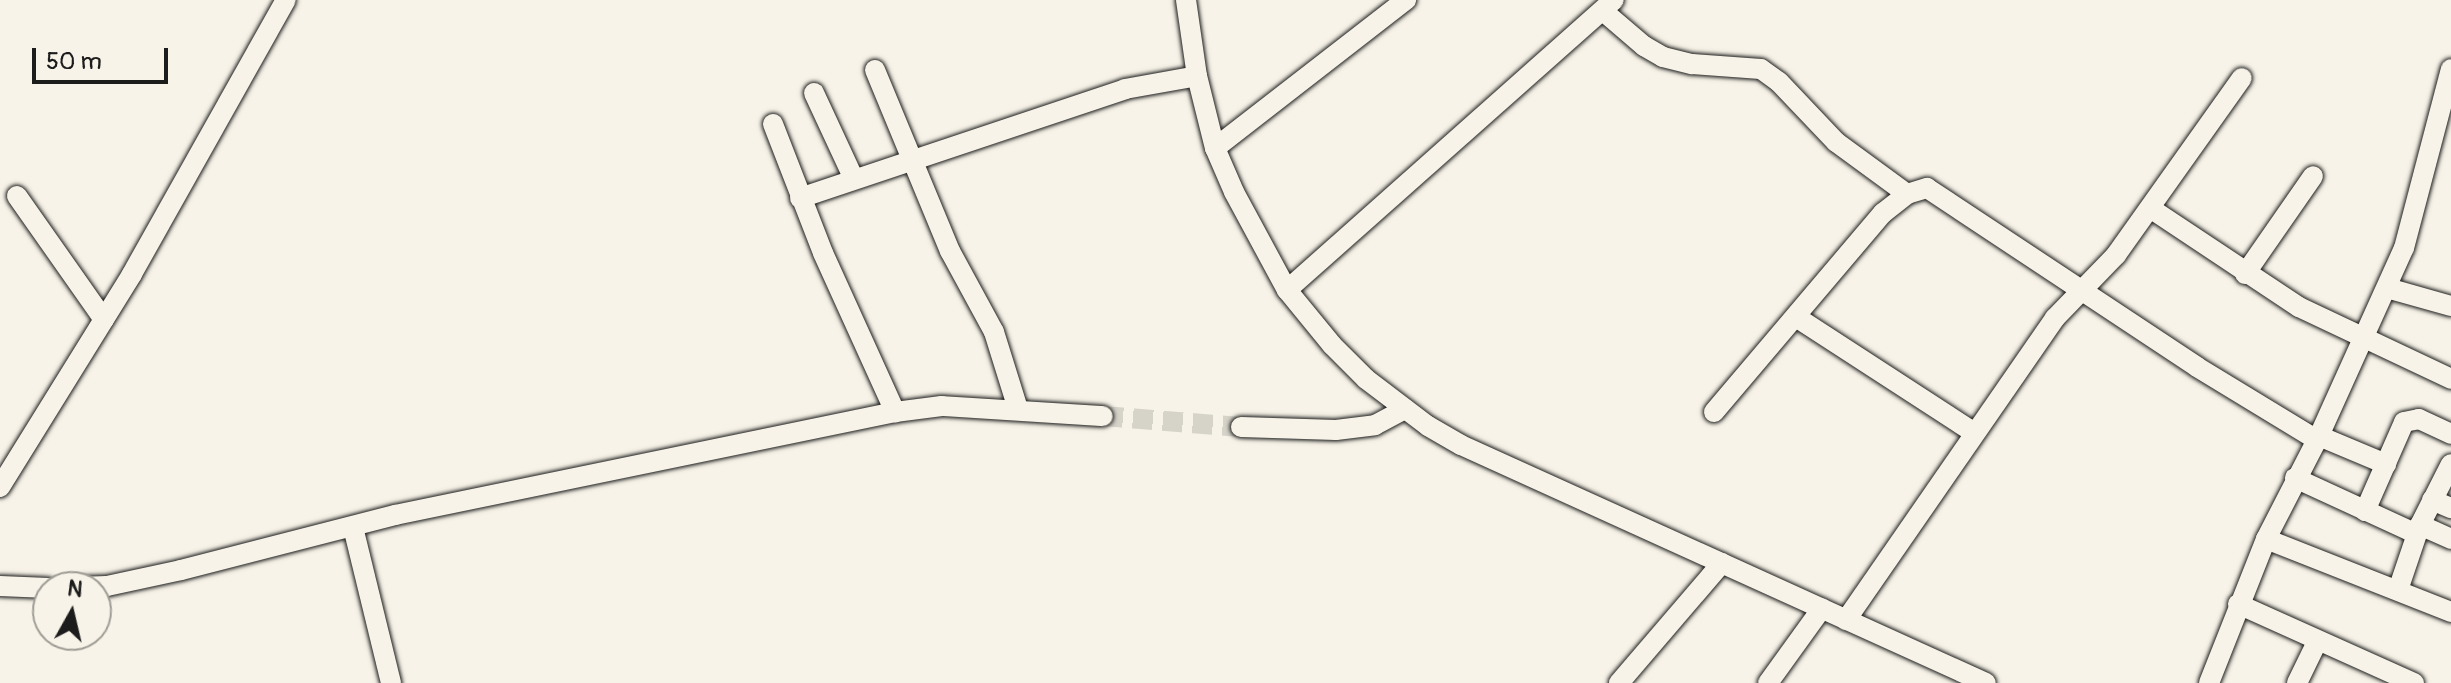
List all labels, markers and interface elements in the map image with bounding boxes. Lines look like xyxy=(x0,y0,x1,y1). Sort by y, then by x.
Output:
scale bar xyxy=(36,32,172,82)
text: 50 m xyxy=(46,47,102,76)
north arrow xyxy=(32,571,112,651)
text: N xyxy=(66,574,84,604)

